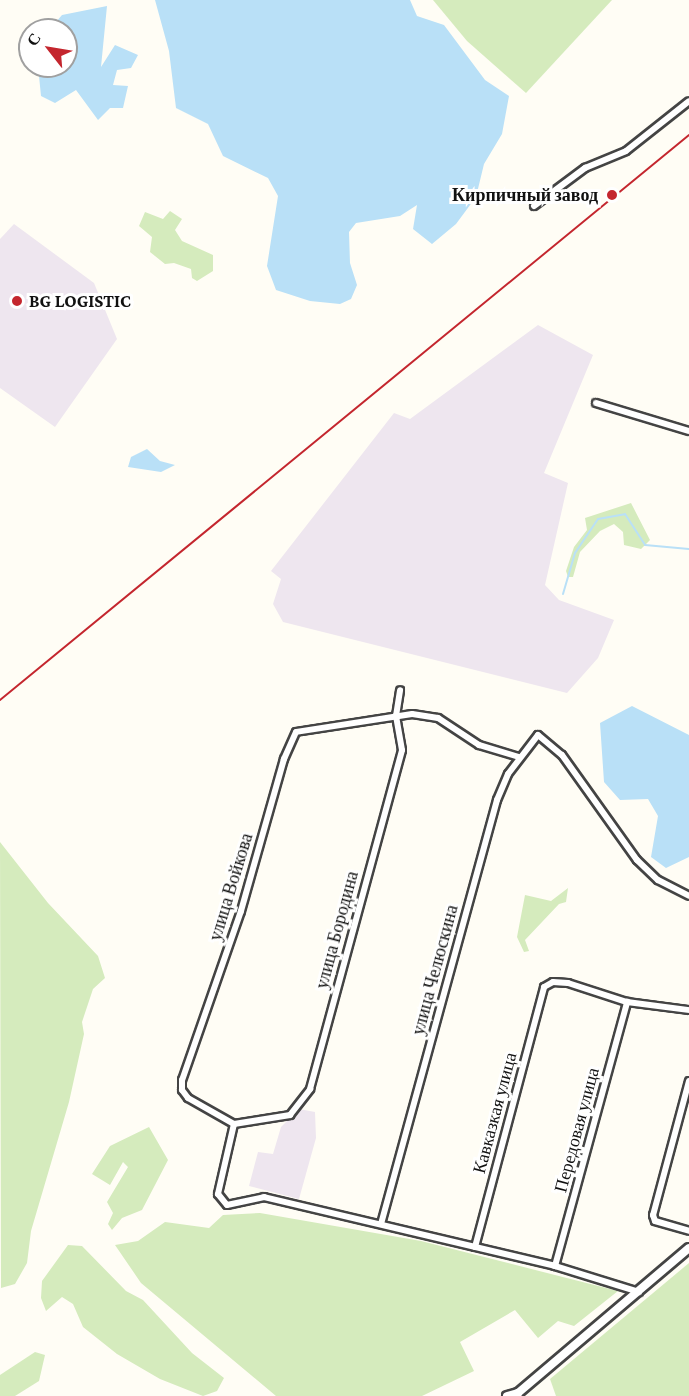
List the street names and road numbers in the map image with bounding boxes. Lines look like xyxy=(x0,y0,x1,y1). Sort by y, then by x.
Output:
street label: улица Войкова xyxy=(204,831,258,943)
street label: улица Бородина xyxy=(311,869,363,991)
street label: улица Челюскина xyxy=(407,903,463,1037)
street label: Кавказкая улица xyxy=(468,1050,522,1176)
street label: Передовая улица xyxy=(550,1065,604,1195)

